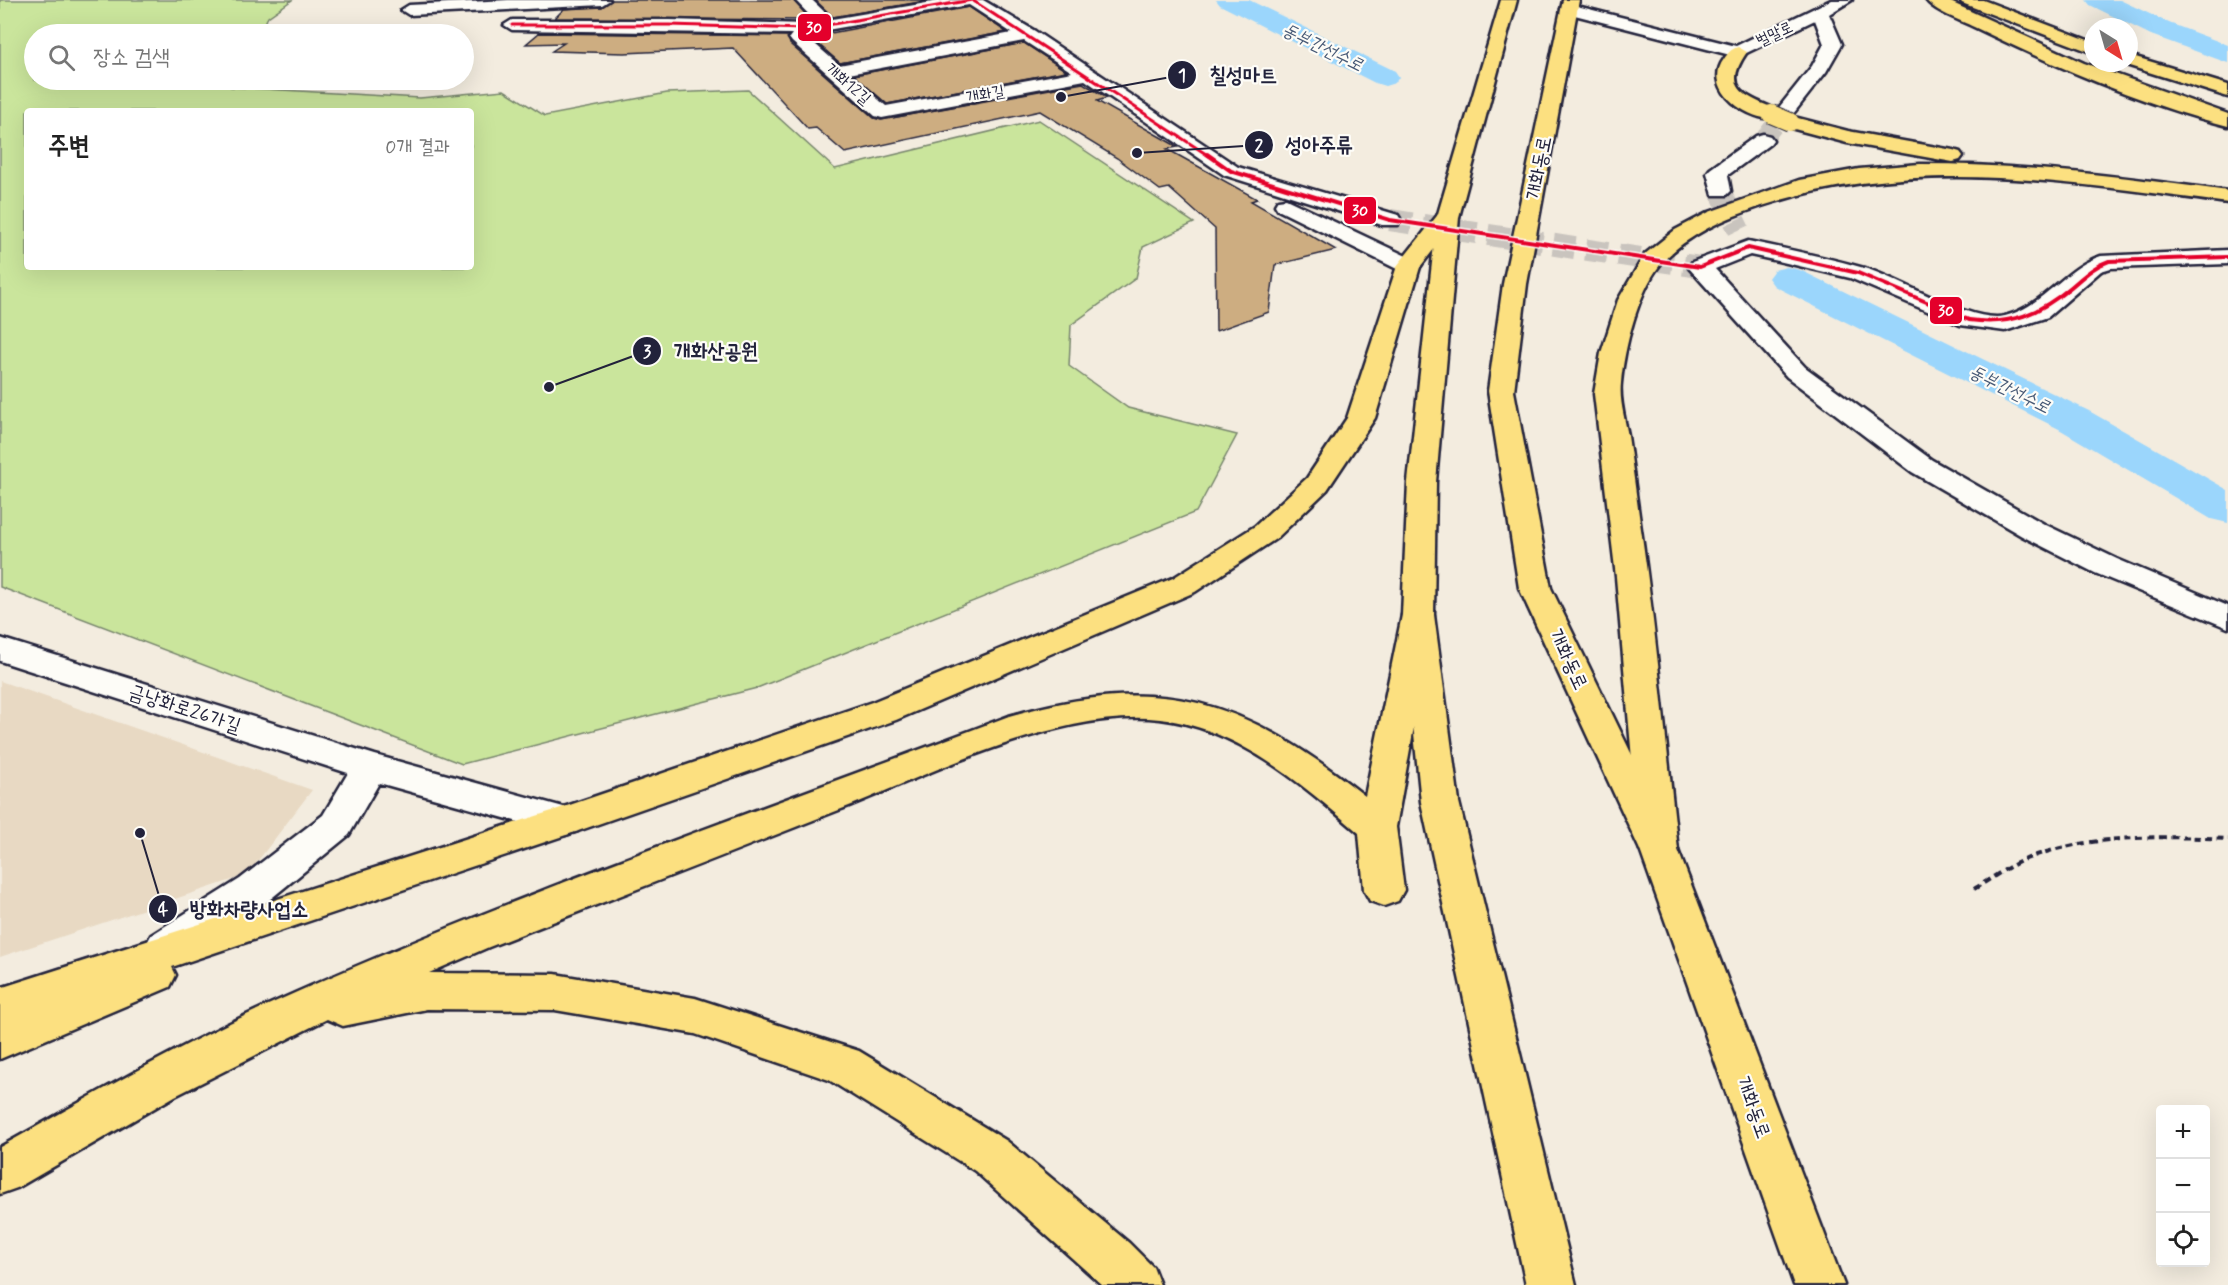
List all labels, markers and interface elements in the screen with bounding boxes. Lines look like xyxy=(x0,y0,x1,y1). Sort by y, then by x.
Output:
line badge: 30 xyxy=(797,13,832,42)
street label: 벌말로 xyxy=(1753,17,1797,52)
text: 30 xyxy=(806,18,822,39)
water label: 동부간선수로 xyxy=(1278,18,1367,78)
north arrow xyxy=(2084,18,2138,72)
search box xyxy=(24,24,474,90)
icon: search xyxy=(45,41,78,74)
text: 장소 검색 xyxy=(93,44,170,72)
callout: 칠성마트 xyxy=(1167,55,1289,94)
street label: 개화12길 xyxy=(821,59,875,110)
text: 칠성마트 xyxy=(1209,62,1277,90)
text: 1 xyxy=(1178,64,1186,88)
street label: 개화길 xyxy=(964,81,1006,108)
callout: 성아주류 xyxy=(1244,126,1365,165)
text: 주변 xyxy=(48,130,90,164)
text: 성아주류 xyxy=(1285,132,1353,160)
text: 0개 결과 xyxy=(385,134,450,161)
text: 2 xyxy=(1255,134,1264,158)
street label: 개화동로 xyxy=(1520,134,1559,202)
line badge: 30 xyxy=(1343,196,1377,225)
text: 30 xyxy=(1352,201,1368,222)
line badge: 30 xyxy=(1929,296,1963,325)
text: 30 xyxy=(1938,301,1954,322)
callout: 개화산공원 xyxy=(632,331,770,370)
text: 개화산공원 xyxy=(674,338,758,366)
text: 3 xyxy=(643,340,652,364)
water label: 동부간선수로 xyxy=(1965,360,2054,420)
street label: 개화동로 xyxy=(1542,625,1593,695)
street label: 금낭화로26가길 xyxy=(125,679,244,740)
callout: 방화차량사업소 xyxy=(148,889,320,928)
text: 방화차량사업소 xyxy=(190,896,308,924)
text: 4 xyxy=(158,898,169,922)
street label: 개화동로 xyxy=(1729,1073,1776,1142)
map controls xyxy=(2156,1105,2210,1267)
button: + xyxy=(2156,1105,2210,1159)
button: − xyxy=(2156,1159,2210,1213)
button: locate xyxy=(2156,1213,2210,1267)

